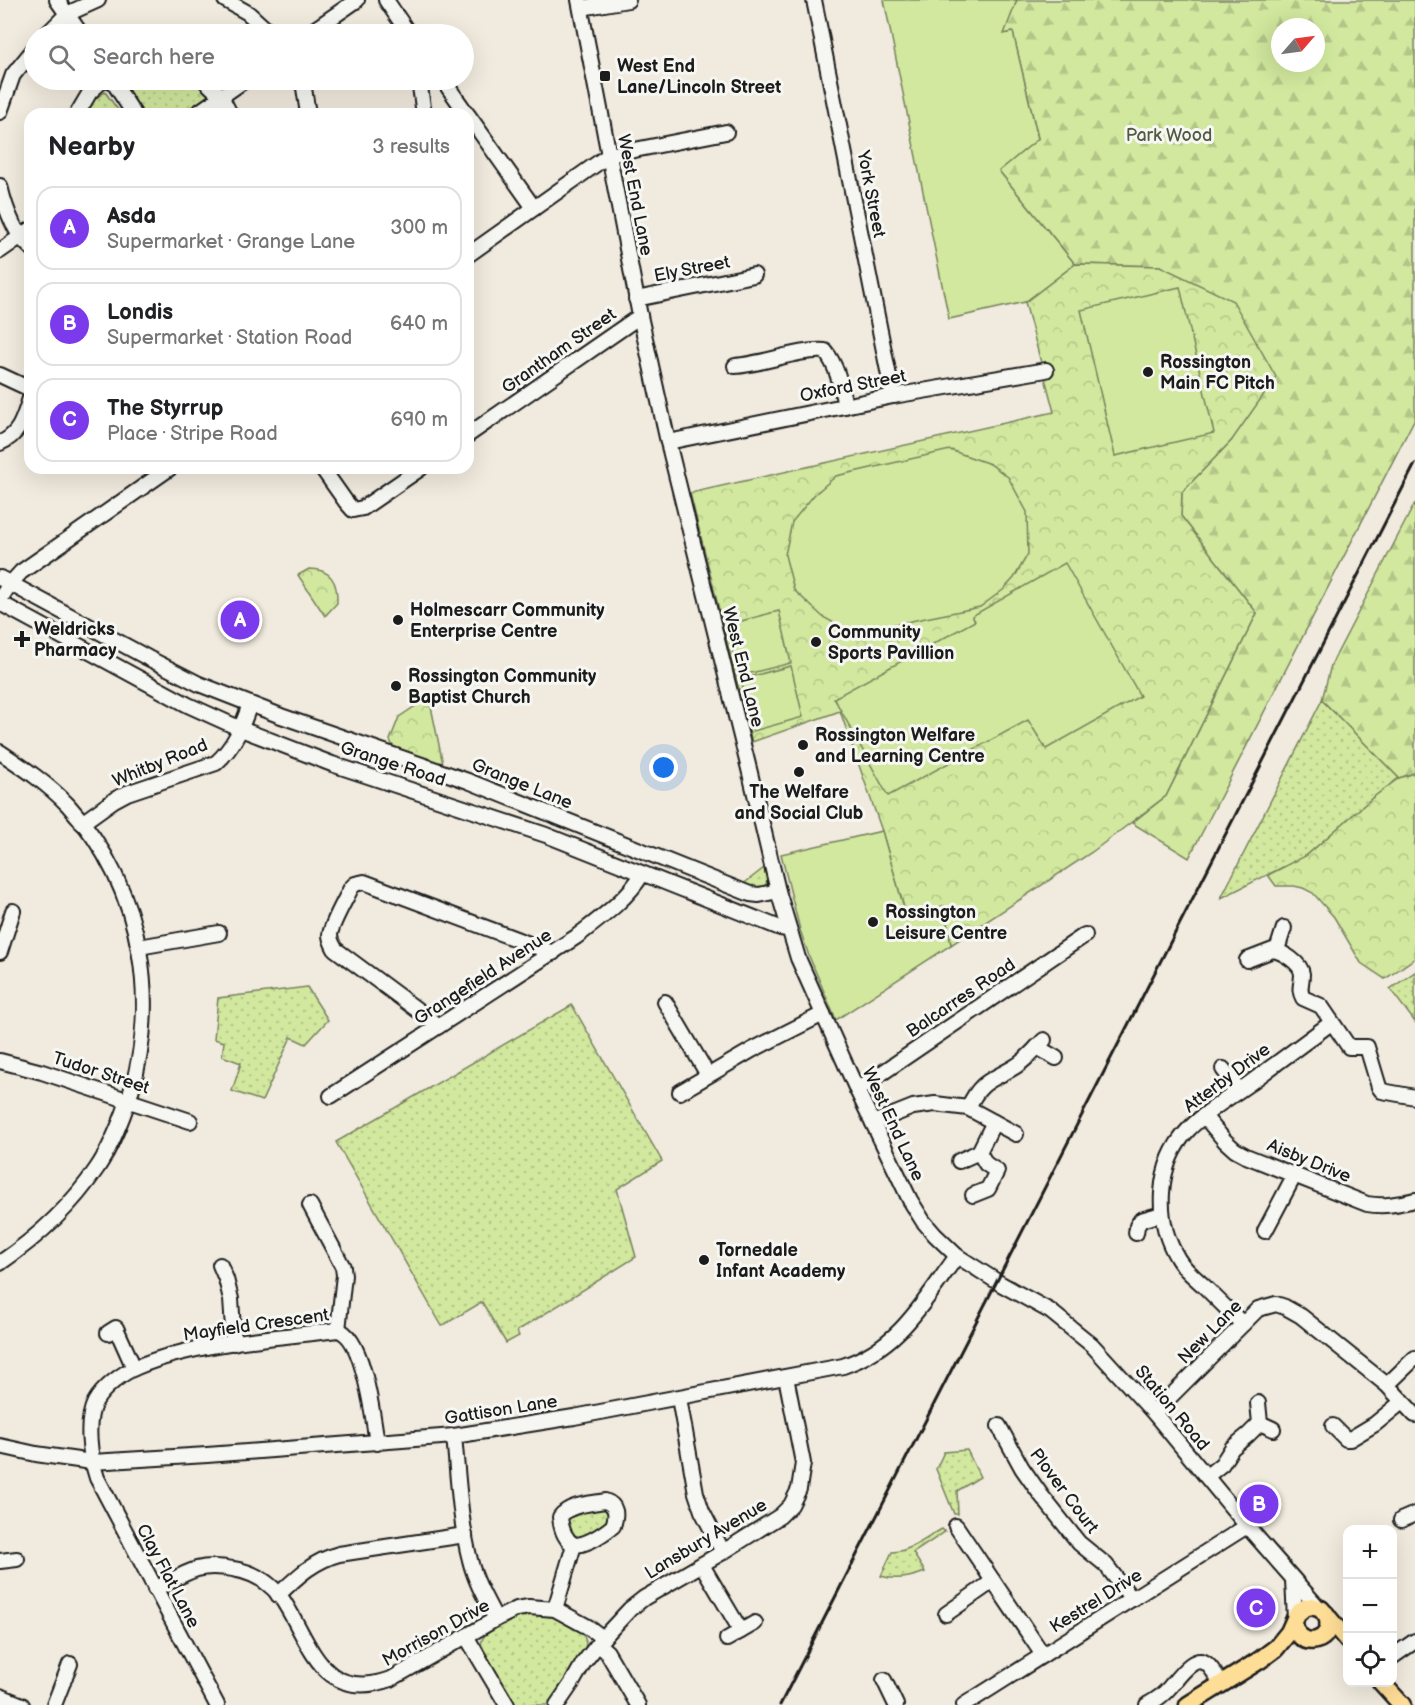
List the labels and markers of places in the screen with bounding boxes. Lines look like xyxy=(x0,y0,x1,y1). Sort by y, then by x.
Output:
place label: West End Lane/Lincoln Street xyxy=(617,56,781,98)
marker: West End Lane/Lincoln Street xyxy=(598,69,612,83)
place label: Rossington Main FC Pitch xyxy=(1160,352,1275,394)
marker: Rossington Main FC Pitch xyxy=(1141,365,1155,379)
pin: A xyxy=(220,598,260,642)
place label: Holmescarr Community Enterprise Centre xyxy=(410,600,605,642)
marker: Holmescarr Community Enterprise Centre xyxy=(391,613,405,627)
place label: Weldricks Pharmacy xyxy=(34,619,117,661)
place label: Community Sports Pavillion xyxy=(828,622,954,664)
marker: Weldricks Pharmacy xyxy=(15,632,29,646)
marker: Community Sports Pavillion xyxy=(809,635,823,649)
place label: Rossington Community Baptist Church xyxy=(408,666,597,708)
marker: Rossington Community Baptist Church xyxy=(389,679,403,693)
place label: Rossington Welfare and Learning Centre xyxy=(815,725,985,767)
marker: Rossington Welfare and Learning Centre xyxy=(796,738,810,752)
marker: The Welfare and Social Club xyxy=(792,765,806,779)
place label: The Welfare and Social Club xyxy=(735,782,864,824)
place label: Rossington Leisure Centre xyxy=(885,902,1007,944)
marker: Rossington Leisure Centre xyxy=(866,915,880,929)
place label: Tornedale Infant Academy xyxy=(716,1240,846,1282)
marker: Tornedale Infant Academy xyxy=(697,1253,711,1267)
pin: B xyxy=(1240,1482,1278,1526)
pin: C xyxy=(1236,1586,1276,1630)

